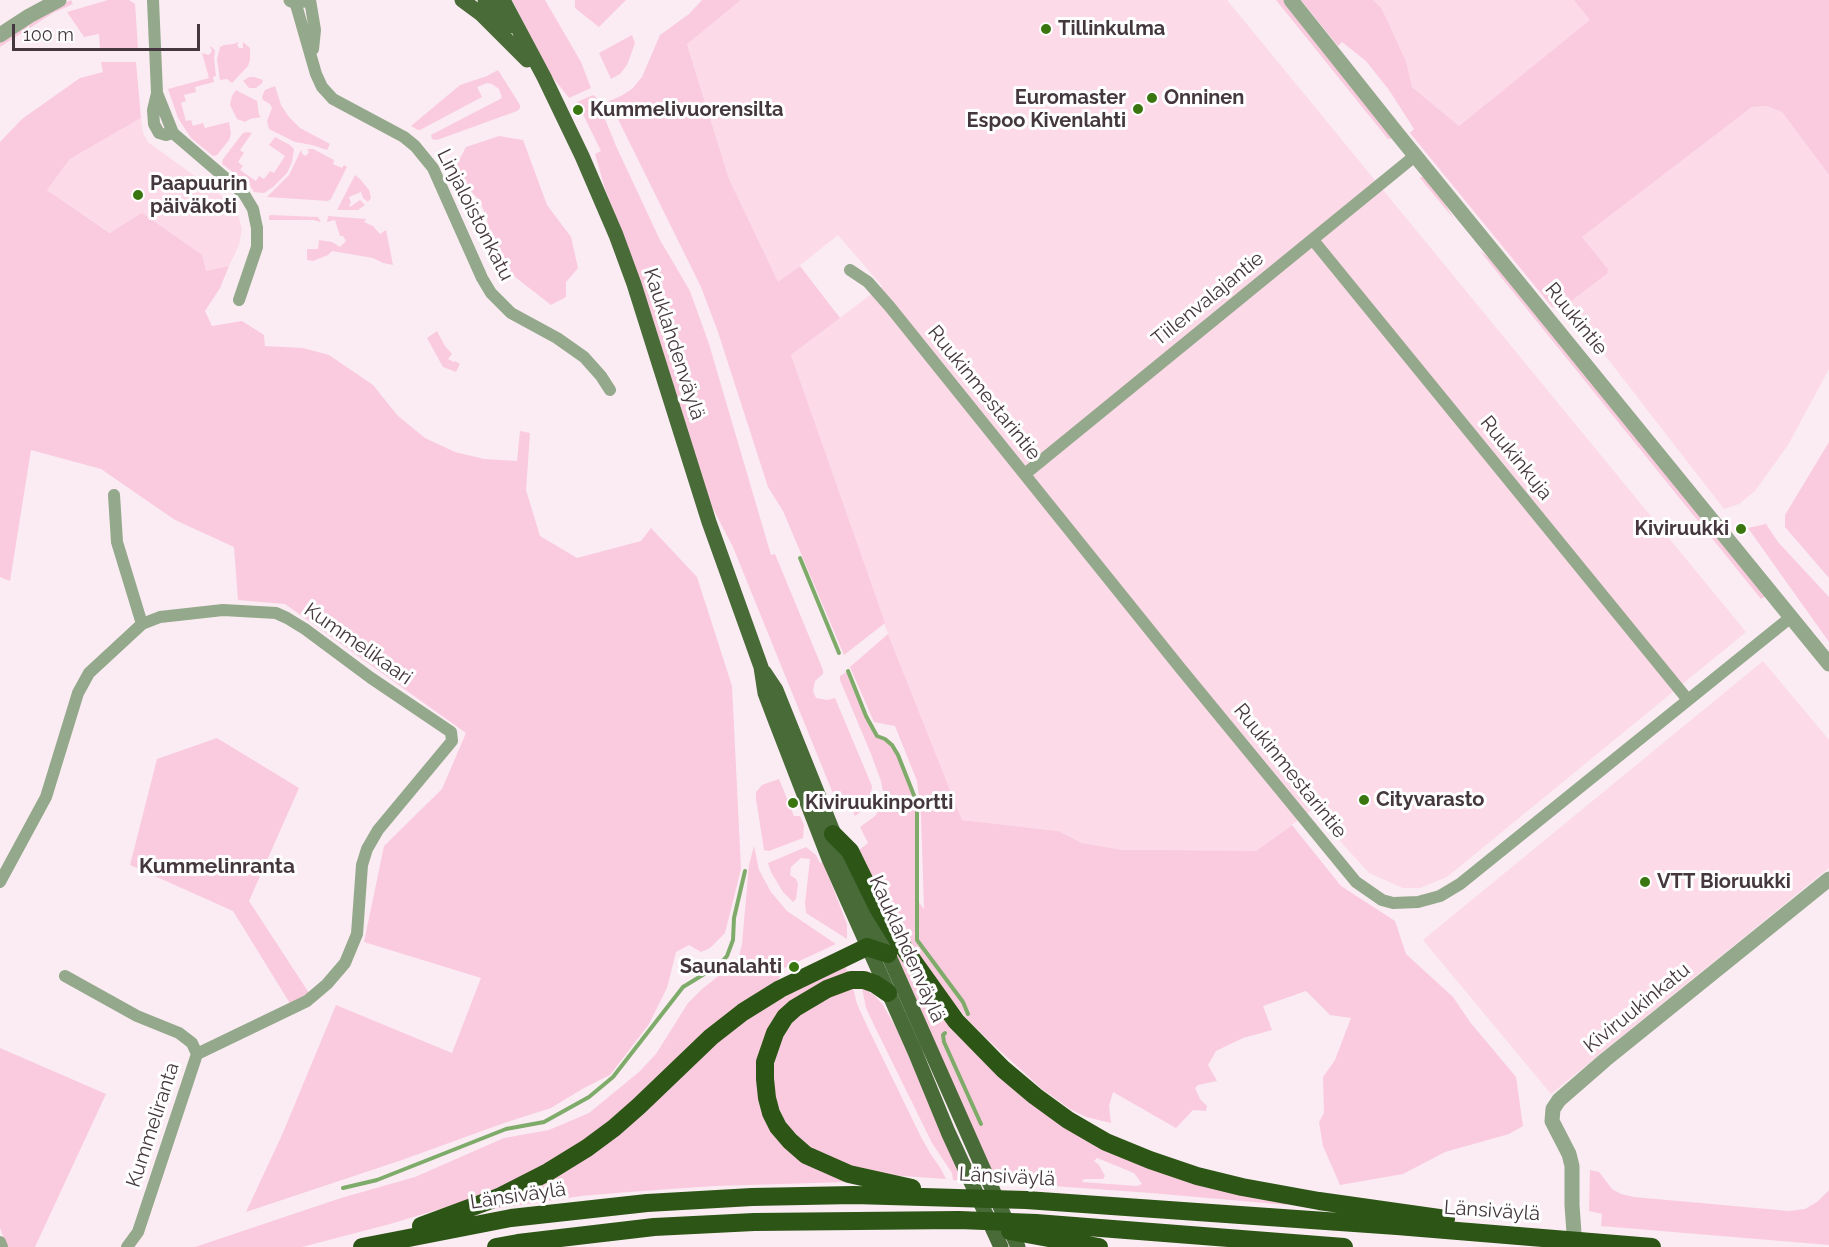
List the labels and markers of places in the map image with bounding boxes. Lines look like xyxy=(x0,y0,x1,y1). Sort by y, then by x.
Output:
place label: Tillinkulma xyxy=(1058,17,1165,41)
marker: Tillinkulma xyxy=(1039,22,1053,36)
place label: Euromaster Espoo Kivenlahti xyxy=(967,86,1126,133)
place label: Onninen xyxy=(1164,86,1244,110)
marker: Onninen xyxy=(1145,91,1159,105)
place label: Kummelivuorensilta xyxy=(590,98,784,122)
marker: Euromaster Espoo Kivenlahti xyxy=(1131,102,1145,116)
marker: Kummelivuorensilta xyxy=(571,103,585,117)
place label: Paapuurin päiväkoti xyxy=(150,172,248,219)
marker: Paapuurin päiväkoti xyxy=(131,188,145,202)
place label: Kiviruukki xyxy=(1635,517,1729,541)
marker: Kiviruukki xyxy=(1734,522,1748,536)
place label: Cityvarasto xyxy=(1376,788,1484,812)
place label: Kiviruukinportti xyxy=(805,791,953,815)
marker: Cityvarasto xyxy=(1357,793,1371,807)
marker: Kiviruukinportti xyxy=(786,796,800,810)
place label: VTT Bioruukki xyxy=(1657,870,1791,894)
marker: VTT Bioruukki xyxy=(1638,875,1652,889)
place label: Saunalahti xyxy=(680,955,782,979)
marker: Saunalahti xyxy=(787,960,801,974)

